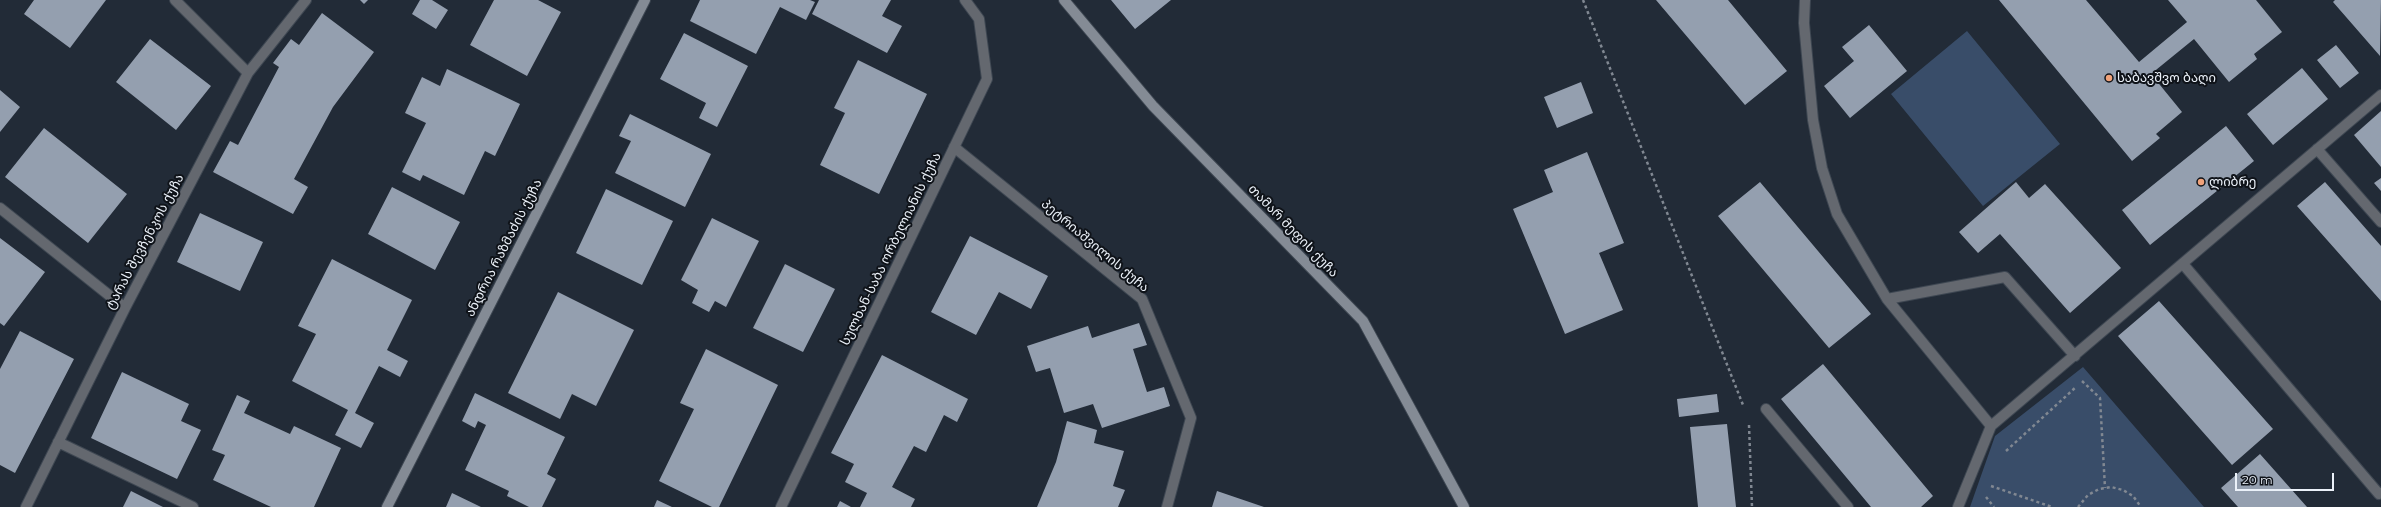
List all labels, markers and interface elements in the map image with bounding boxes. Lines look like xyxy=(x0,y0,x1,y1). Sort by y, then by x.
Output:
place label: საბავშვო ბაღი xyxy=(2117,70,2216,86)
marker: საბავშვო ბაღი xyxy=(2104,73,2114,83)
street label: სულხან-საბა ორბელიანის ქუჩა xyxy=(837,150,945,348)
street label: ტარას შევჩენკოს ქუჩა xyxy=(103,172,187,312)
place label: ლიბრე xyxy=(2209,174,2256,190)
street label: ანდრია რაზმაძის ქუჩა xyxy=(463,177,545,319)
marker: ლიბრე xyxy=(2196,177,2206,187)
street label: თამარ მეფის ქუჩა xyxy=(1245,181,1341,281)
street label: პეტრიაშვილის ქუჩა xyxy=(1038,196,1152,296)
scale bar xyxy=(2237,465,2336,491)
text: 20 m xyxy=(2242,472,2273,487)

